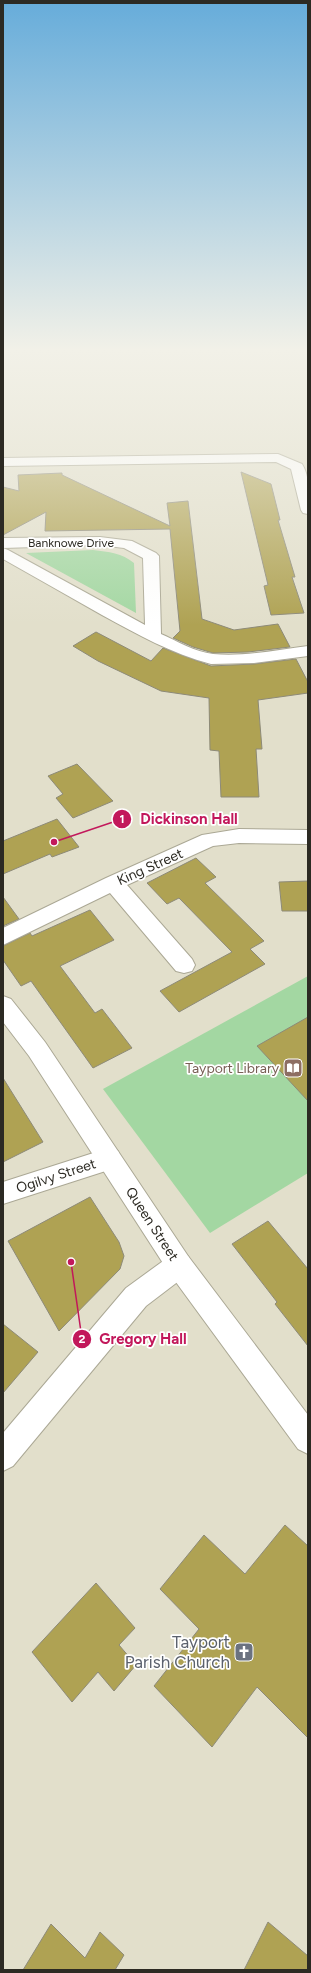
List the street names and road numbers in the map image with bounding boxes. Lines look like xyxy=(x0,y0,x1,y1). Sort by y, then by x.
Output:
street label: Banknowe Drive xyxy=(28,536,114,550)
street label: King Street xyxy=(114,845,186,889)
street label: Ogilvy Street xyxy=(14,1155,98,1197)
street label: Queen Street xyxy=(122,1184,182,1264)

